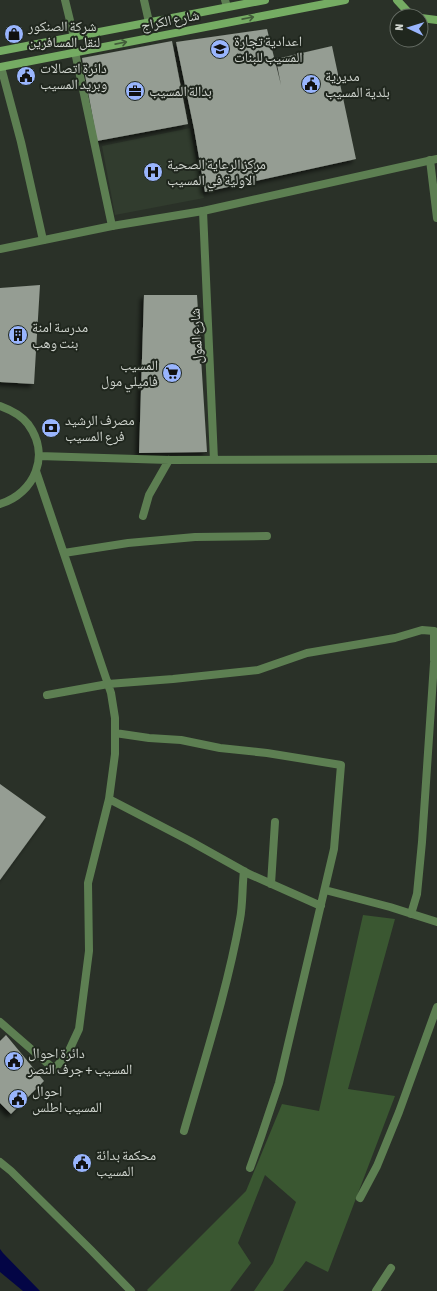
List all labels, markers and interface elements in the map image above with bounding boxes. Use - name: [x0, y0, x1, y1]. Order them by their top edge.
- street label: شارع الكراج: [139, 7, 201, 35]
- north arrow: [389, 8, 429, 48]
- one-way arrow: [241, 14, 254, 22]
- place label: شركة الصنكور لنقل المسافرين: [27, 18, 100, 51]
- shop icon: شركة الصنكور لنقل المسافرين: [3, 23, 25, 45]
- text: N: [393, 24, 405, 31]
- place label: اعدادية تجارة المسيب للبنات: [234, 33, 303, 65]
- school or university icon: اعدادية تجارة المسيب للبنات: [209, 38, 231, 60]
- one-way arrow: [114, 39, 127, 47]
- place label: دائرة اتصالات وبريد المسيب: [40, 60, 107, 93]
- public building icon: دائرة اتصالات وبريد المسيب: [15, 65, 37, 87]
- place label: مديرية بلدية المسيب: [325, 68, 390, 100]
- public building icon: مديرية بلدية المسيب: [300, 73, 322, 95]
- office icon: بدالة المسيب: [124, 80, 146, 102]
- place label: بدالة المسيب: [149, 83, 212, 99]
- place label: مركز الرعاية الصحية الاولية في المسيب: [167, 156, 266, 192]
- hospital icon: مركز الرعاية الصحية الاولية في المسيب: [142, 161, 164, 183]
- street label: شارع المول: [187, 308, 207, 364]
- place label: مدرسة امنة بنت وهب: [32, 319, 88, 352]
- building icon: مدرسة امنة بنت وهب: [7, 324, 29, 346]
- place label: المسيب فاميلي مول: [101, 357, 158, 393]
- supermarket icon: المسيب فاميلي مول: [161, 362, 183, 384]
- place label: مصرف الرشيد فرع المسيب: [65, 412, 135, 446]
- bank icon: مصرف الرشيد فرع المسيب: [40, 417, 62, 439]
- place label: دائرة احوال المسيب + جرف النصر: [27, 1045, 132, 1078]
- public building icon: دائرة احوال المسيب + جرف النصر: [3, 1050, 25, 1072]
- place label: احوال المسيب اطلس: [32, 1083, 102, 1116]
- public building icon: احوال المسيب اطلس: [7, 1088, 29, 1110]
- place label: محكمة بدائة المسيب: [96, 1147, 156, 1179]
- public building icon: محكمة بدائة المسيب: [71, 1152, 93, 1174]

